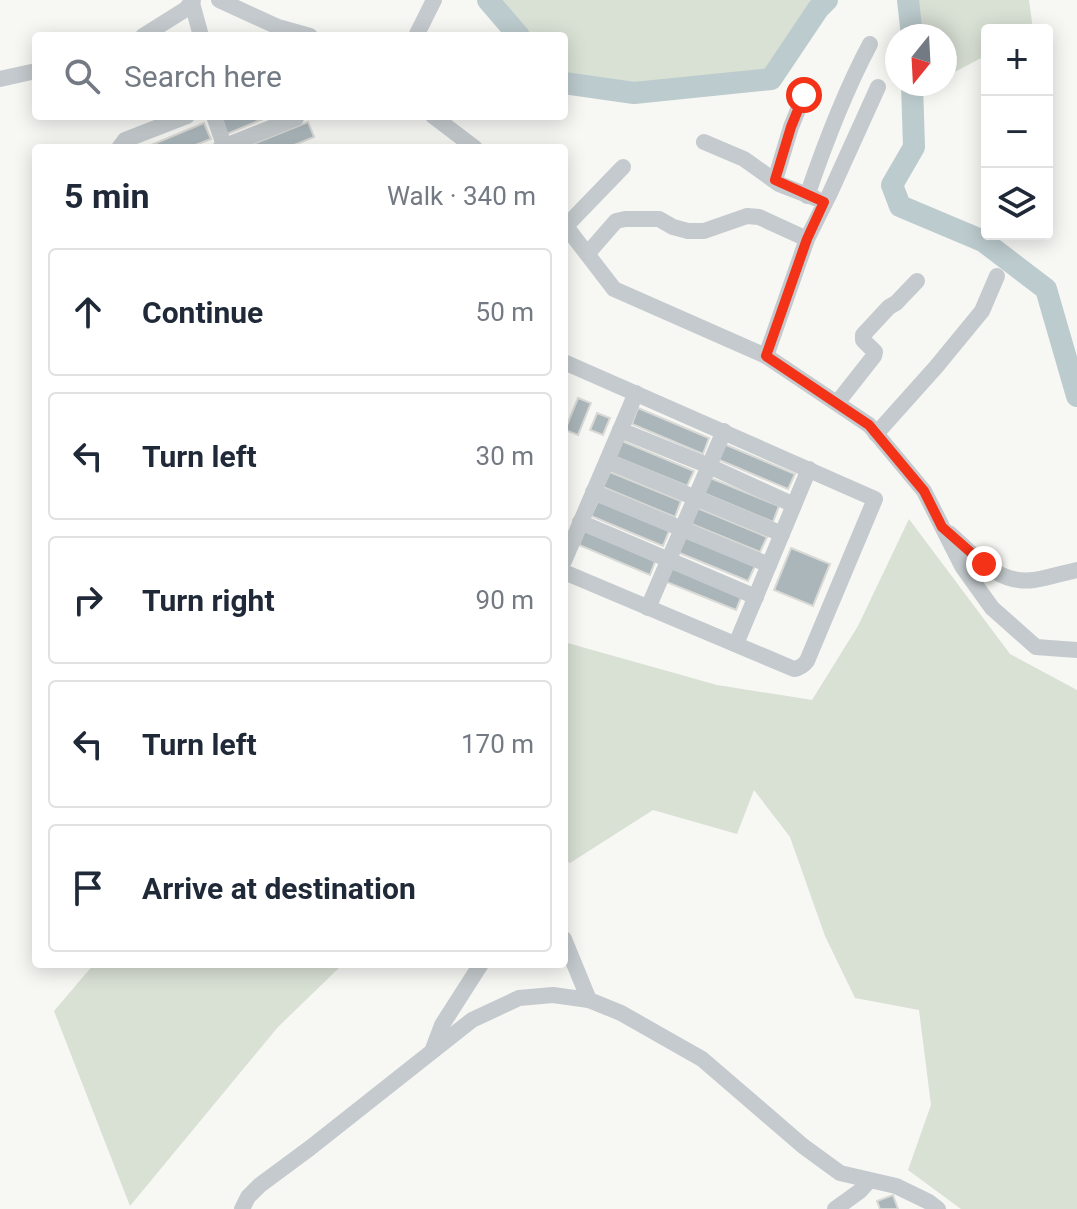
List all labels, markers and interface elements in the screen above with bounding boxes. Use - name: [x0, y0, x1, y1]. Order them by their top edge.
- north arrow: [885, 24, 957, 96]
- map controls: [981, 24, 1053, 240]
- button: +: [981, 24, 1053, 96]
- search box: [32, 32, 568, 120]
- icon: search: [60, 54, 104, 98]
- text: Search here: [124, 59, 282, 94]
- route start: [786, 77, 822, 113]
- button: −: [981, 96, 1053, 168]
- button: layers: [981, 168, 1053, 240]
- text: 5 min: [64, 176, 149, 216]
- text: Walk · 340 m: [387, 181, 536, 211]
- icon: ahead: [66, 290, 110, 334]
- text: Continue: [142, 295, 263, 330]
- text: 50 m: [476, 297, 534, 327]
- icon: left: [66, 434, 110, 478]
- text: Turn left: [142, 439, 257, 474]
- text: 30 m: [476, 441, 534, 471]
- route end: [966, 546, 1002, 582]
- icon: right: [66, 578, 110, 622]
- text: Turn right: [142, 583, 275, 618]
- text: 90 m: [476, 585, 534, 615]
- icon: left: [66, 722, 110, 766]
- text: Turn left: [142, 727, 257, 762]
- text: 170 m: [461, 729, 534, 759]
- icon: arrive: [66, 866, 110, 910]
- text: Arrive at destination: [142, 871, 416, 906]

